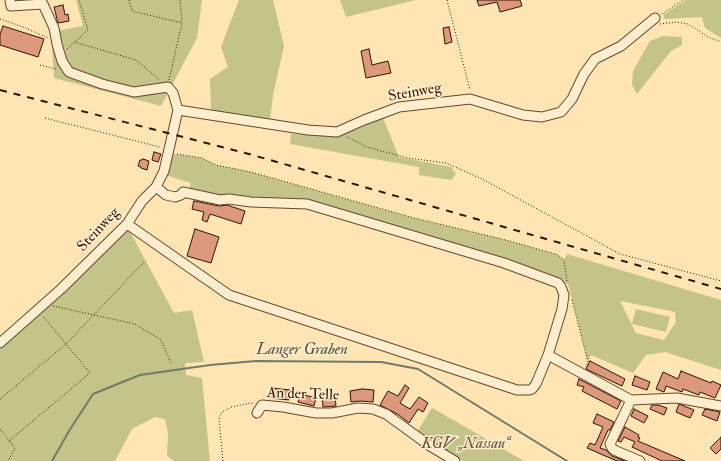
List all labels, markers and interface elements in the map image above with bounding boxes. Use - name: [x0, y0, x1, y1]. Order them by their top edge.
- street label: Steinweg: [387, 79, 443, 107]
- street label: Steinweg: [74, 204, 124, 256]
- water label: Langer Graben: [256, 341, 348, 361]
- street label: An der Telle: [267, 385, 339, 405]
- park label: KGV „Nassau“: [422, 436, 510, 454]

